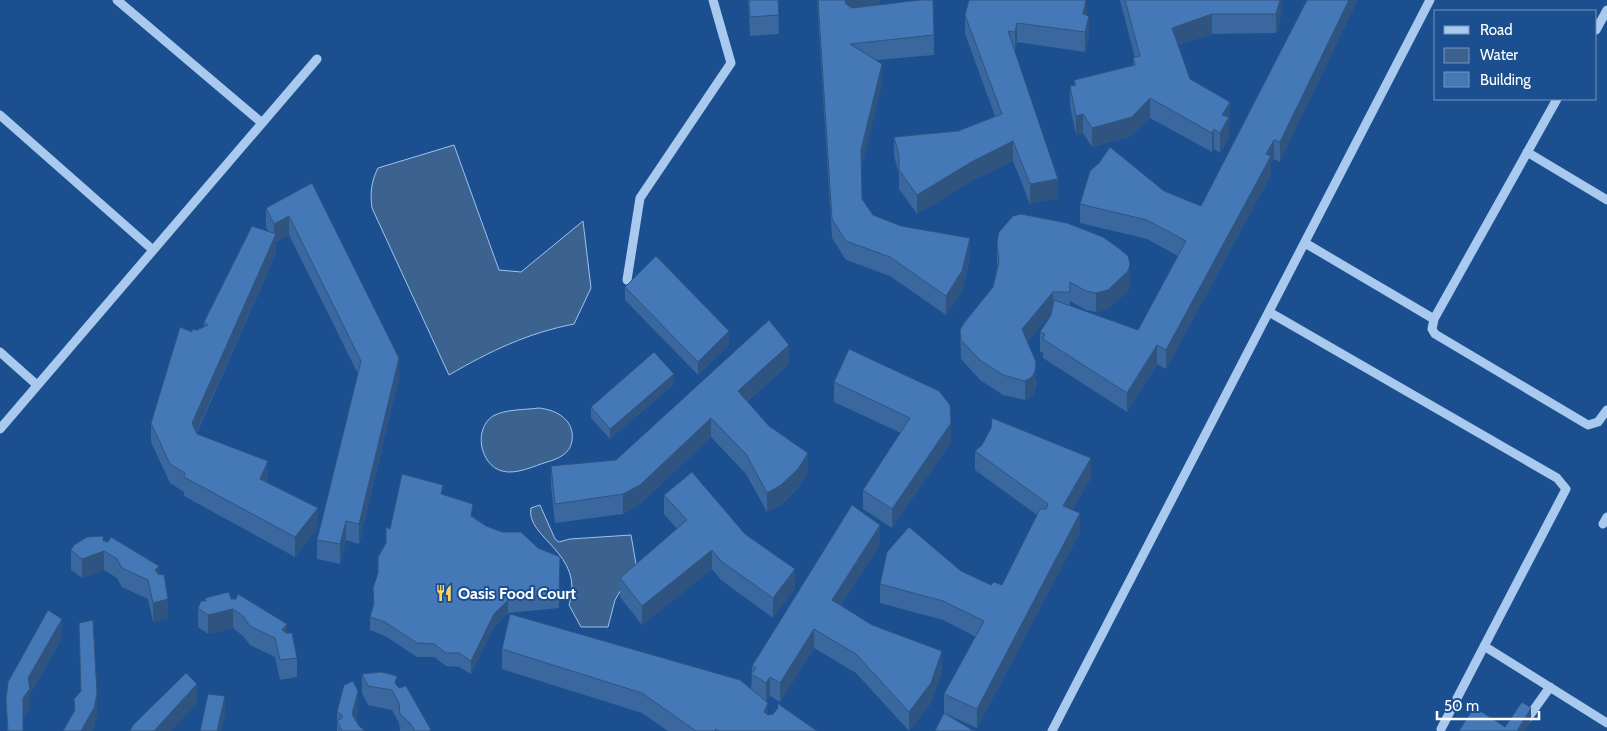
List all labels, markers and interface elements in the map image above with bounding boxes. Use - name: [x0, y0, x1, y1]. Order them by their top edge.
- legend: [1434, 10, 1597, 100]
- text: Road: [1480, 21, 1513, 39]
- text: Water: [1480, 46, 1518, 64]
- text: Building: [1480, 71, 1531, 89]
- restaurant icon: Oasis Food Court: [434, 583, 454, 603]
- place label: Oasis Food Court: [458, 584, 577, 603]
- scale bar: [1437, 688, 1540, 720]
- text: 50 m: [1444, 697, 1479, 715]

